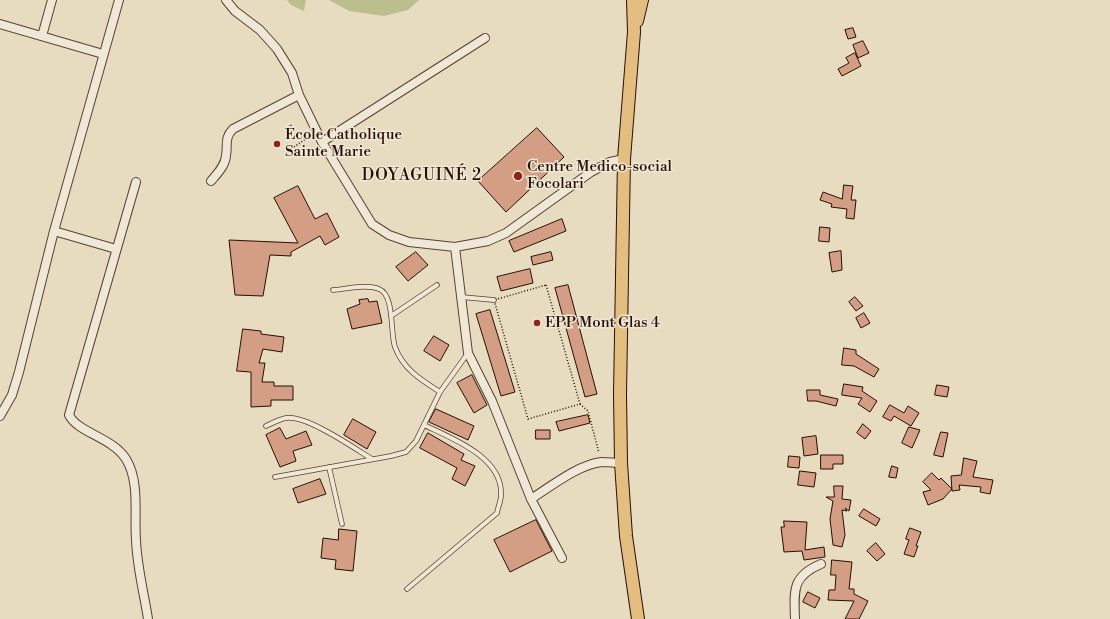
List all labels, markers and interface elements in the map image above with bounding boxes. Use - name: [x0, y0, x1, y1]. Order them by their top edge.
- place label: École Catholique Sainte Marie: [285, 126, 402, 161]
- marker: École Catholique Sainte Marie: [272, 139, 282, 149]
- place label: Centre Medico-social Focolari: [527, 158, 672, 193]
- district label: DOYAGUINÉ 2: [362, 166, 482, 186]
- marker: Centre Medico-social Focolari: [512, 170, 524, 182]
- place label: EPP Mont Glas 4: [545, 314, 660, 332]
- marker: EPP Mont Glas 4: [532, 318, 542, 328]

